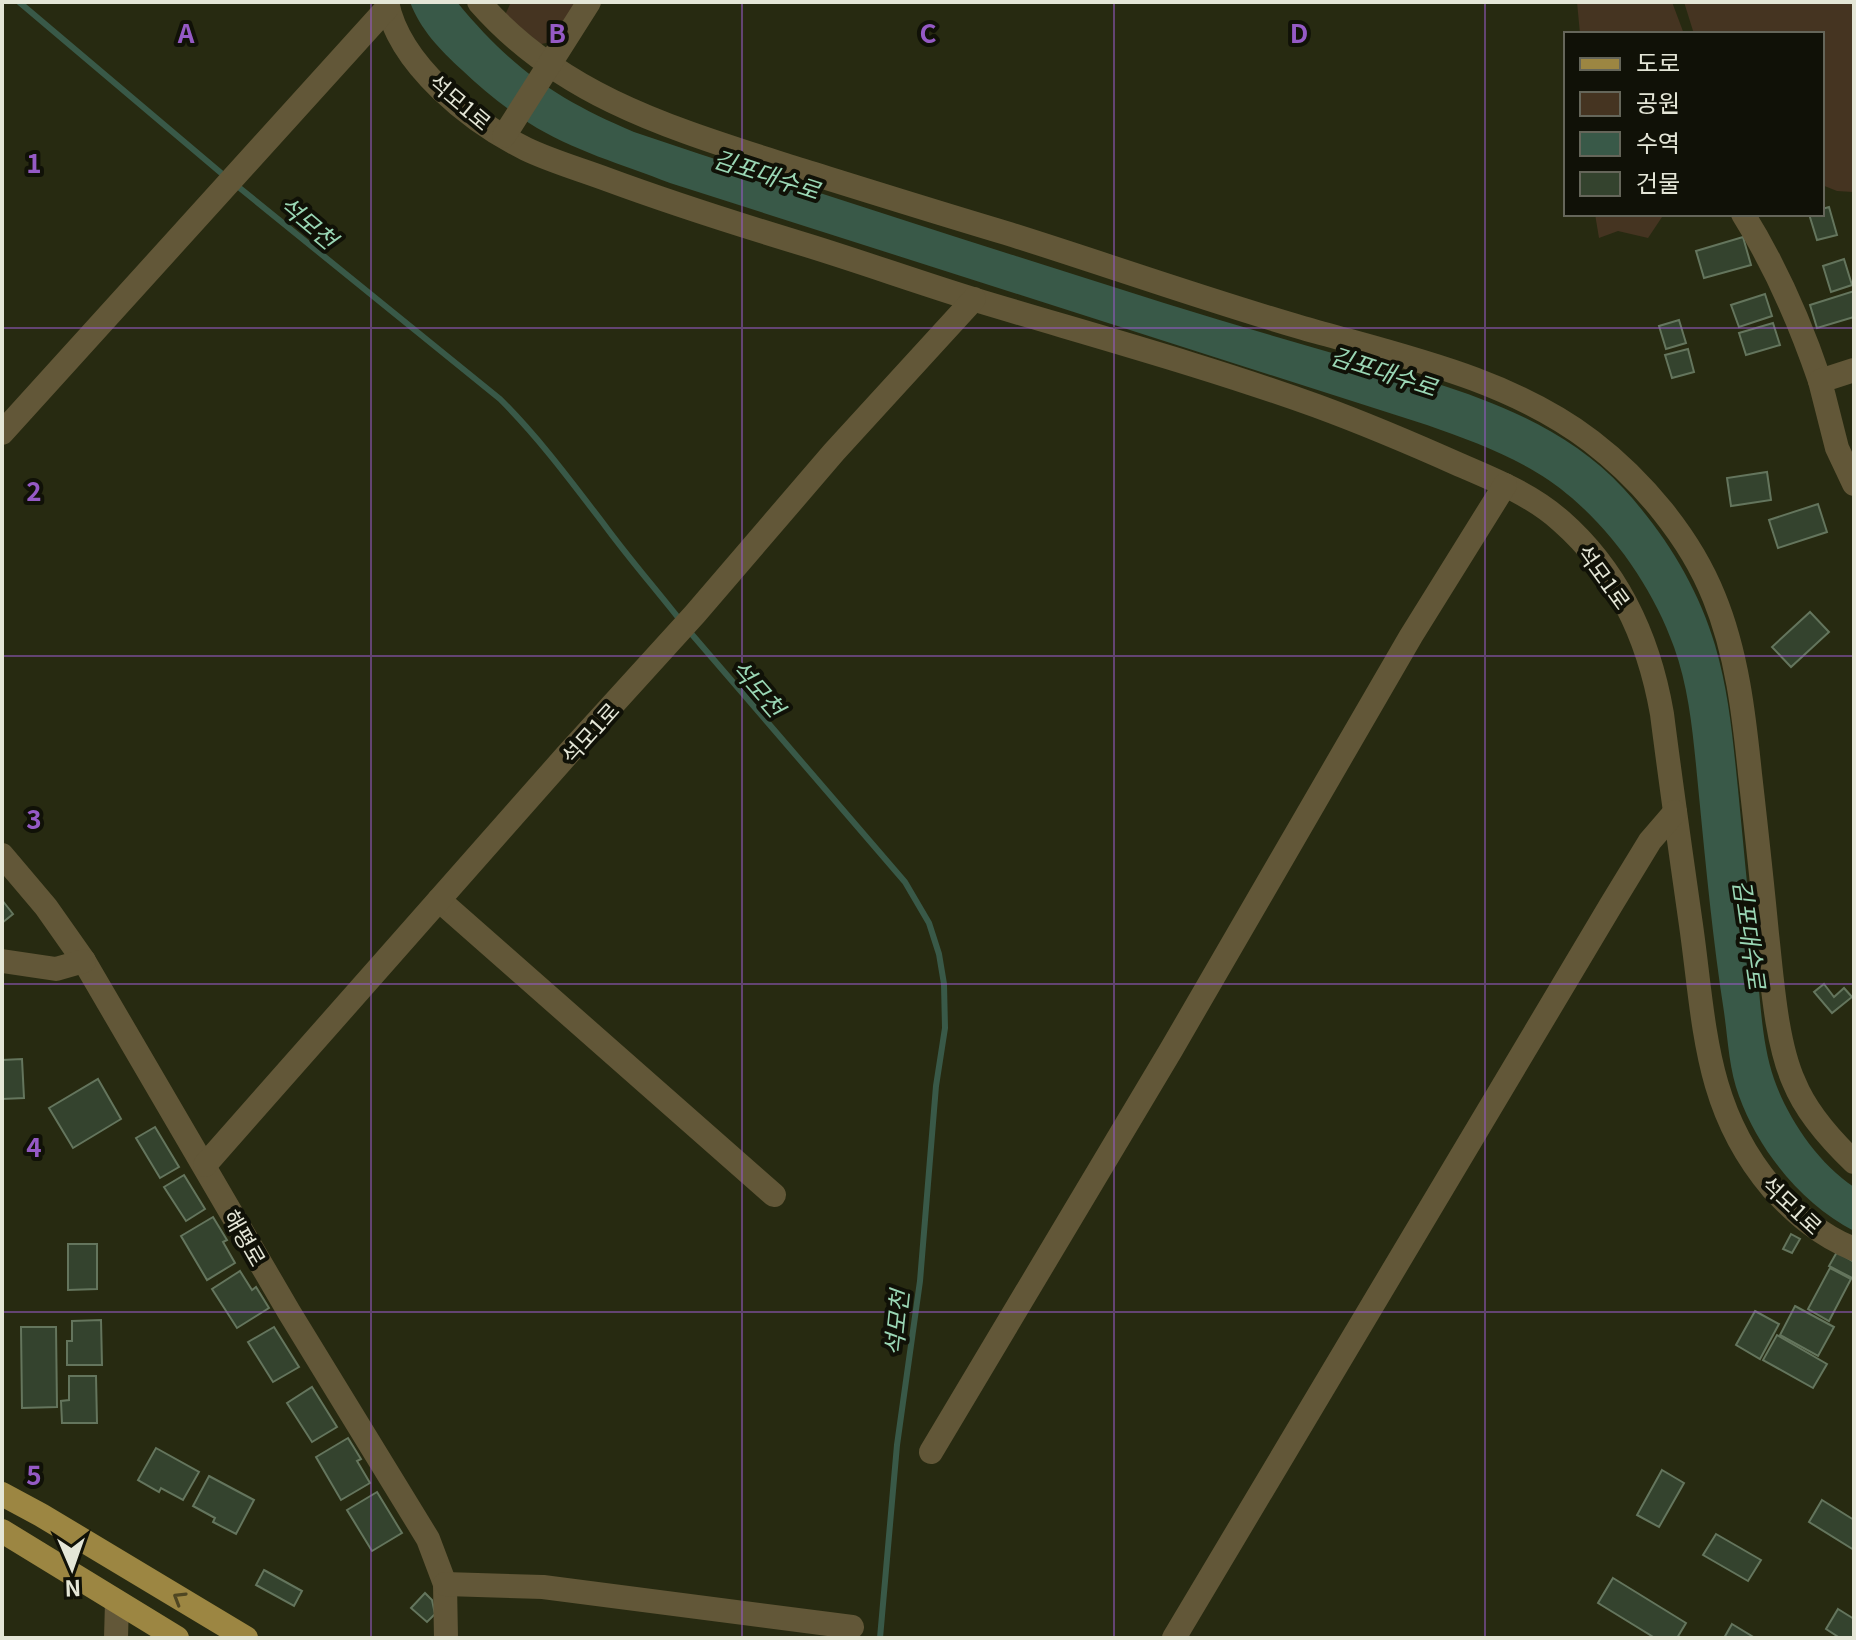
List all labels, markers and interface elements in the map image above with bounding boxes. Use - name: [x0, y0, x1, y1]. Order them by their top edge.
- text: A: [177, 13, 195, 50]
- text: B: [548, 13, 566, 50]
- text: C: [919, 13, 937, 50]
- text: D: [1290, 13, 1308, 50]
- legend: [1564, 32, 1824, 216]
- text: 도로: [1636, 44, 1680, 79]
- street label: 석모1로: [423, 65, 499, 137]
- text: 공원: [1636, 84, 1680, 119]
- text: 수역: [1636, 124, 1680, 159]
- water label: 김포대수로: [709, 139, 826, 207]
- text: 1: [26, 143, 42, 180]
- text: 건물: [1636, 164, 1680, 199]
- water label: 석모천: [272, 186, 348, 258]
- water label: 김포대수로: [1326, 336, 1443, 404]
- text: 2: [26, 471, 42, 508]
- street label: 석모1로: [1571, 537, 1639, 615]
- water label: 석모천: [724, 651, 796, 726]
- street label: 석모1로: [553, 694, 625, 770]
- text: 3: [26, 799, 42, 836]
- water label: 김포대수로: [1726, 877, 1776, 992]
- text: 4: [26, 1127, 42, 1164]
- street label: 석모1로: [1755, 1167, 1831, 1241]
- street label: 해평로: [217, 1203, 275, 1271]
- water label: 석모천: [874, 1285, 916, 1358]
- text: 5: [26, 1455, 42, 1492]
- north arrow: [32, 1528, 112, 1608]
- text: N: [64, 1574, 82, 1606]
- one-way arrow: [173, 1592, 188, 1608]

